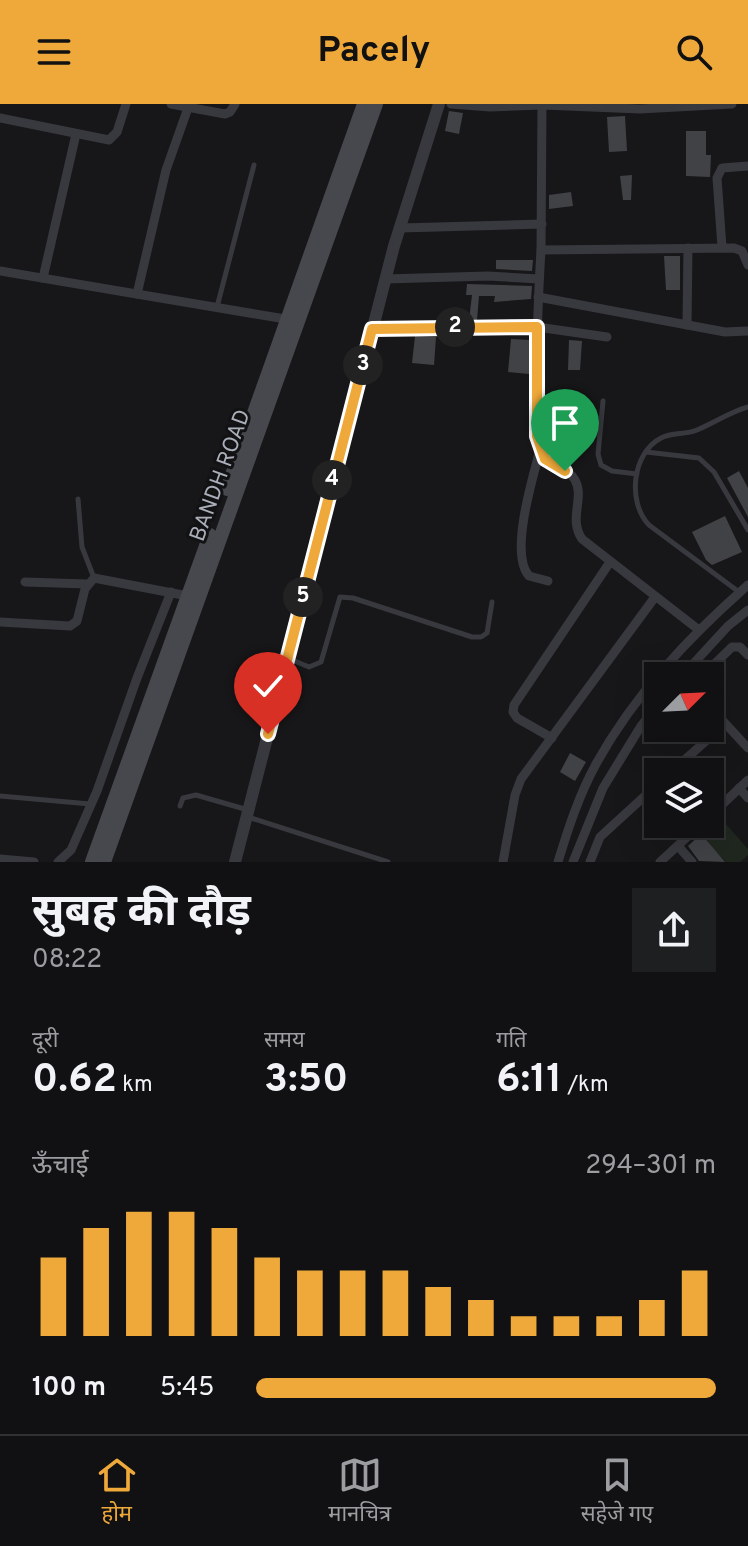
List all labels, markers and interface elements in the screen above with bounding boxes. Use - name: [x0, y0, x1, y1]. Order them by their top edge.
- text: Pacely: [318, 29, 430, 75]
- icon: menu: [32, 30, 76, 74]
- icon: search: [672, 30, 716, 74]
- pin: 2: [435, 307, 475, 347]
- text: 2: [448, 313, 462, 340]
- pin: 3: [343, 345, 383, 385]
- text: 3: [356, 351, 370, 378]
- pin: [531, 389, 599, 471]
- icon: arrive: [543, 401, 587, 445]
- street label: BANDH ROAD: [185, 406, 258, 546]
- pin: 4: [312, 460, 352, 500]
- text: 4: [325, 466, 339, 493]
- pin: 5: [283, 577, 323, 617]
- text: 5: [296, 583, 310, 610]
- pin: [234, 652, 302, 734]
- north arrow: [644, 662, 724, 742]
- map controls: [644, 662, 724, 838]
- icon: check: [246, 664, 290, 708]
- button: layers: [644, 758, 724, 838]
- text: सुबह की दौड़: [32, 886, 251, 942]
- button: share: [632, 888, 716, 972]
- text: 08:22: [32, 944, 102, 977]
- text: दूरी: [32, 1028, 58, 1055]
- text: समय: [264, 1028, 305, 1055]
- text: गति: [496, 1028, 527, 1055]
- text: 0.62: [32, 1056, 117, 1106]
- text: 3:50: [264, 1056, 348, 1106]
- text: 6:11: [496, 1056, 562, 1106]
- text: km: [117, 1072, 153, 1099]
- text: /km: [562, 1072, 609, 1099]
- text: ऊँचाई: [32, 1150, 88, 1183]
- text: 294–301 m: [585, 1150, 716, 1183]
- text: 100 m: [32, 1372, 106, 1405]
- text: 5:45: [160, 1372, 214, 1405]
- tab: होम: [95, 1453, 139, 1530]
- tab: मानचित्र: [328, 1453, 391, 1530]
- tab: सहेजे गए: [581, 1453, 653, 1530]

